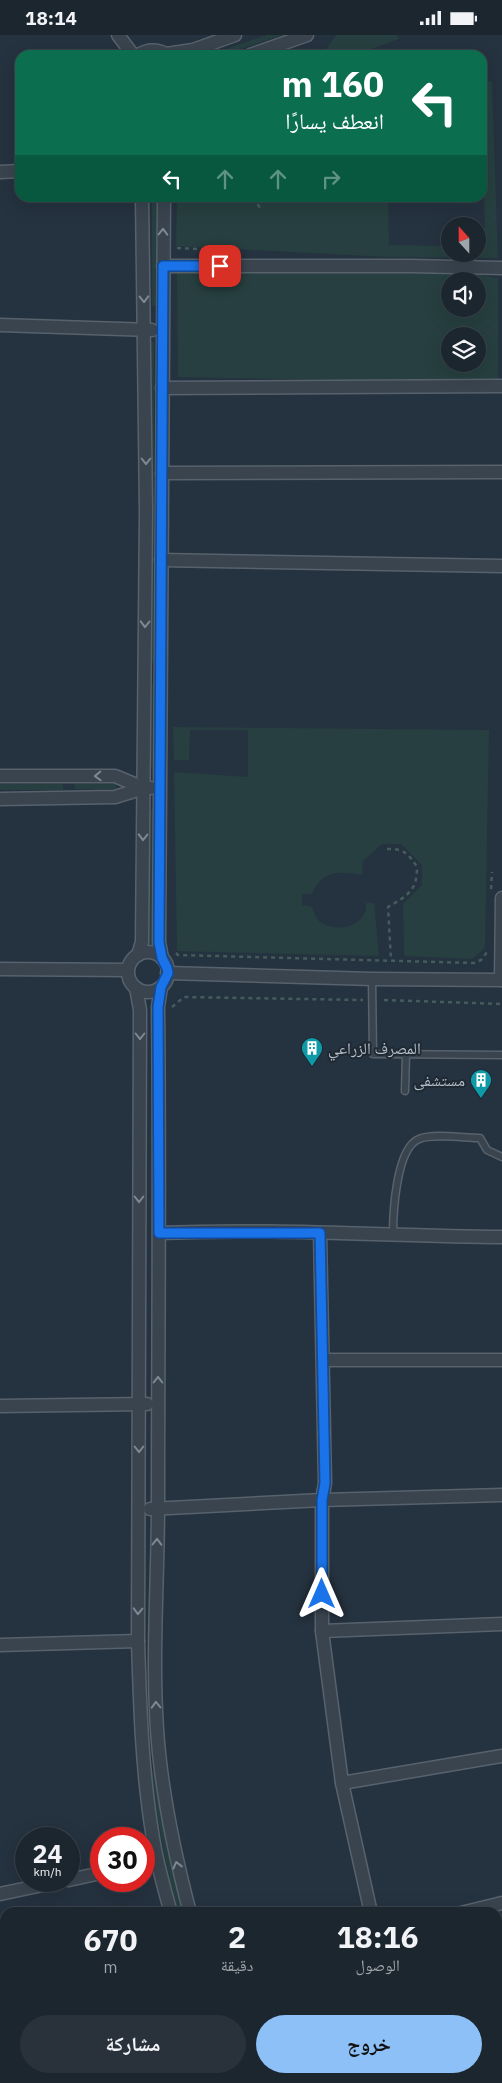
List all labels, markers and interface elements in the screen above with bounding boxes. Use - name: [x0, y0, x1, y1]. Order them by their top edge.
- text: 18:14: [25, 6, 77, 30]
- text: 160 m: [281, 61, 384, 107]
- icon: left: [402, 70, 467, 135]
- text: انعطف يسارًا: [285, 106, 384, 135]
- icon: left: [158, 165, 186, 193]
- icon: ahead: [211, 165, 239, 193]
- icon: ahead: [264, 165, 292, 193]
- icon: right: [317, 165, 345, 193]
- north arrow: [441, 217, 486, 263]
- map controls: [441, 217, 486, 372]
- one-way arrow: [158, 228, 168, 236]
- pin: [199, 245, 241, 287]
- icon: arrive: [206, 252, 234, 280]
- button: sound: [441, 272, 486, 317]
- one-way arrow: [139, 295, 150, 303]
- button: layers: [441, 327, 486, 372]
- one-way arrow: [141, 458, 151, 465]
- one-way arrow: [140, 620, 150, 628]
- one-way arrow: [94, 771, 102, 781]
- one-way arrow: [138, 833, 149, 841]
- one-way arrow: [135, 1032, 145, 1040]
- building icon: المصرف الزراعي: [300, 1036, 324, 1067]
- place label: المصرف الزراعي: [328, 1038, 421, 1061]
- building icon: مستشفى: [469, 1068, 493, 1099]
- place label: مستشفى: [414, 1070, 465, 1091]
- one-way arrow: [134, 1195, 144, 1203]
- one-way arrow: [153, 1375, 163, 1383]
- one-way arrow: [134, 1445, 144, 1453]
- one-way arrow: [152, 1538, 162, 1546]
- position arrow: [295, 1567, 347, 1619]
- one-way arrow: [133, 1607, 144, 1615]
- one-way arrow: [151, 1700, 161, 1708]
- speed limit sign: 30: [90, 1827, 155, 1892]
- text: 24: [32, 1837, 63, 1870]
- one-way arrow: [173, 1862, 183, 1870]
- text: km/h: [33, 1864, 62, 1879]
- text: 2: [228, 1917, 246, 1956]
- text: 18:16: [337, 1917, 419, 1956]
- text: 670: [83, 1920, 137, 1959]
- text: دقيقة: [221, 1955, 253, 1975]
- text: الوصول: [356, 1955, 400, 1975]
- text: m: [103, 1957, 117, 1977]
- button: مشاركة: [20, 2015, 246, 2073]
- button: خروج: [256, 2015, 482, 2073]

